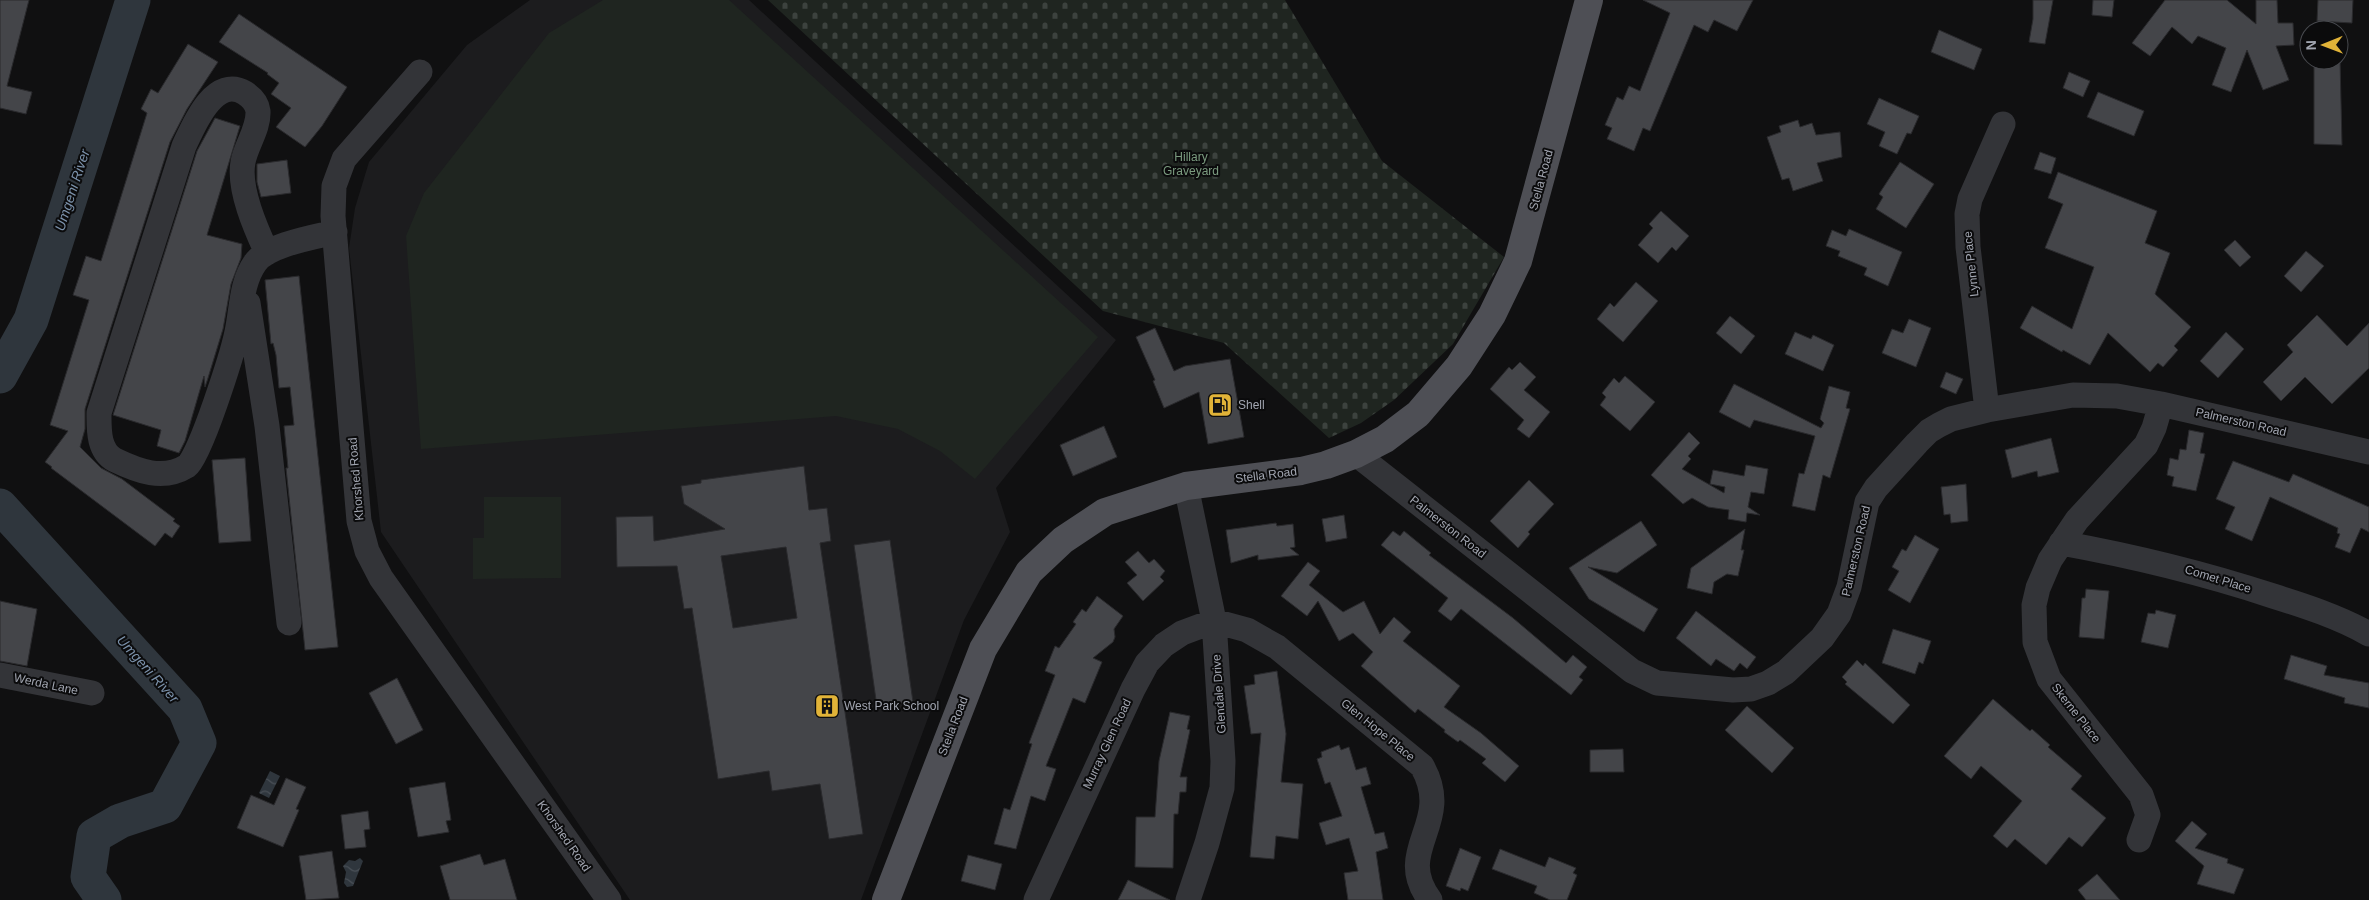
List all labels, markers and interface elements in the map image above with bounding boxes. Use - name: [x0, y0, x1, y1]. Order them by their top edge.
- north arrow: [2299, 20, 2349, 70]
- text: N: [2303, 40, 2319, 50]
- water label: Umgeni River: [51, 146, 93, 233]
- street label: Stella Road: [1526, 148, 1556, 212]
- park label: Hillary Graveyard: [1163, 150, 1219, 178]
- street label: Lynne Place: [1961, 230, 1981, 297]
- fuel station icon: Shell: [1207, 392, 1233, 418]
- place label: Shell: [1238, 398, 1265, 412]
- street label: Palmerston Road: [2194, 405, 2288, 439]
- street label: Khorshed Road: [345, 437, 367, 521]
- street label: Stella Road: [1234, 464, 1298, 486]
- street label: Palmerston Road: [1407, 493, 1489, 561]
- street label: Palmerston Road: [1839, 504, 1873, 598]
- street label: Comet Place: [2183, 562, 2253, 596]
- water label: Umgeni River: [114, 632, 183, 707]
- street label: Glendale Drive: [1209, 654, 1229, 734]
- street label: Werda Lane: [13, 670, 80, 698]
- street label: Skerne Place: [2049, 681, 2104, 746]
- building icon: West Park School: [814, 693, 840, 719]
- street label: Stella Road: [935, 695, 971, 757]
- street label: Glen Hope Place: [1338, 696, 1418, 764]
- street label: Murray Glen Road: [1080, 697, 1134, 791]
- place label: West Park School: [844, 699, 939, 713]
- street label: Khorshed Road: [534, 798, 594, 874]

